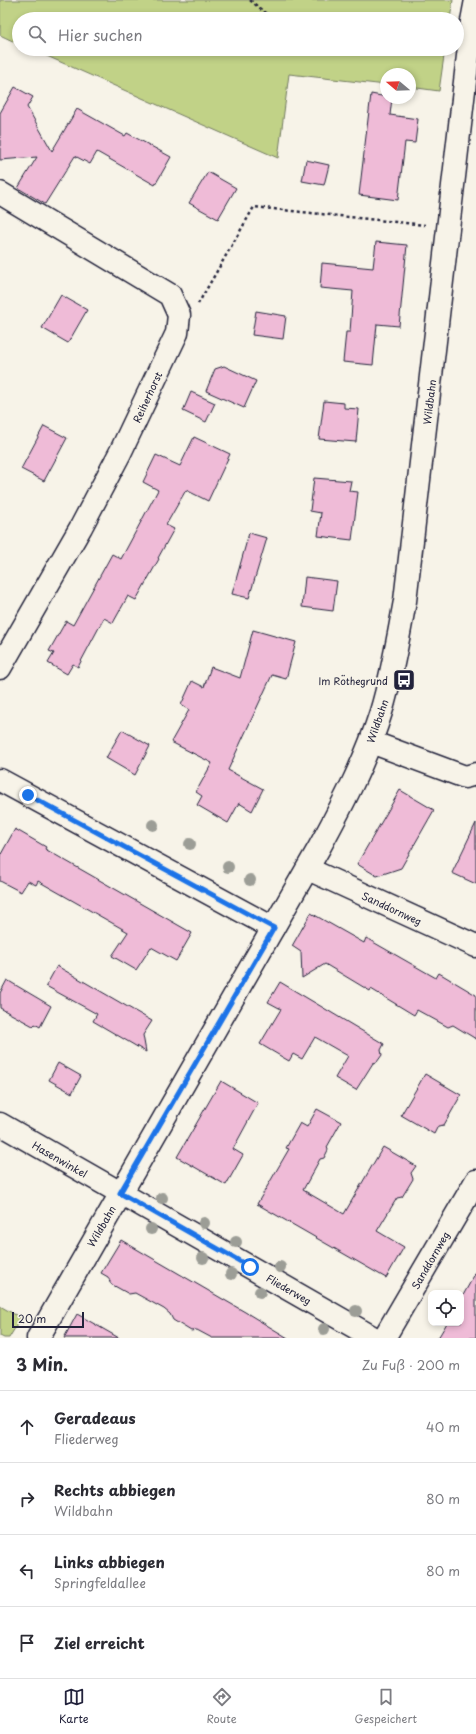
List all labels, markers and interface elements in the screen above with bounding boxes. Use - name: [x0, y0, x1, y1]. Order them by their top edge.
- search box: [12, 12, 464, 56]
- icon: search: [26, 23, 48, 45]
- text: Hier suchen: [58, 23, 143, 46]
- north arrow: [380, 68, 416, 104]
- street label: Reiherhorst: [129, 369, 165, 425]
- street label: Wildbahn: [419, 379, 439, 425]
- bus stop icon: Im Röthegrund: [391, 667, 417, 693]
- place label: Im Röthegrund: [319, 673, 388, 688]
- street label: Wildbahn: [363, 697, 391, 745]
- route end: [19, 786, 37, 804]
- street label: Sanddornweg: [360, 888, 424, 928]
- street label: Hasenwinkel: [30, 1137, 91, 1181]
- street label: Wildbahn: [83, 1203, 119, 1249]
- street label: Sanddornweg: [407, 1228, 453, 1292]
- route start: [241, 1258, 259, 1276]
- street label: Fliederweg: [264, 1270, 314, 1308]
- map controls: [428, 1290, 464, 1326]
- button: locate: [428, 1290, 464, 1326]
- scale bar: [12, 1310, 84, 1329]
- text: 20 m: [18, 1310, 46, 1327]
- text: 3 Min.: [16, 1351, 68, 1377]
- text: Zu Fuß · 200 m: [362, 1355, 460, 1374]
- text: Geradeaus: [54, 1406, 136, 1429]
- icon: ahead: [16, 1416, 38, 1438]
- text: 40 m: [426, 1417, 460, 1436]
- text: Fliederweg: [54, 1429, 119, 1448]
- text: Rechts abbiegen: [54, 1478, 175, 1501]
- icon: right: [16, 1488, 38, 1510]
- text: 80 m: [426, 1489, 460, 1508]
- text: Wildbahn: [54, 1501, 113, 1520]
- text: Links abbiegen: [54, 1550, 165, 1573]
- icon: left: [16, 1560, 38, 1582]
- text: 80 m: [426, 1561, 460, 1580]
- text: Springfeldallee: [54, 1573, 146, 1592]
- text: Ziel erreicht: [54, 1631, 145, 1654]
- icon: arrive: [16, 1632, 38, 1654]
- tab: Karte: [59, 1686, 89, 1727]
- tab: Route: [206, 1686, 237, 1727]
- tab: Gespeichert: [355, 1686, 417, 1727]

